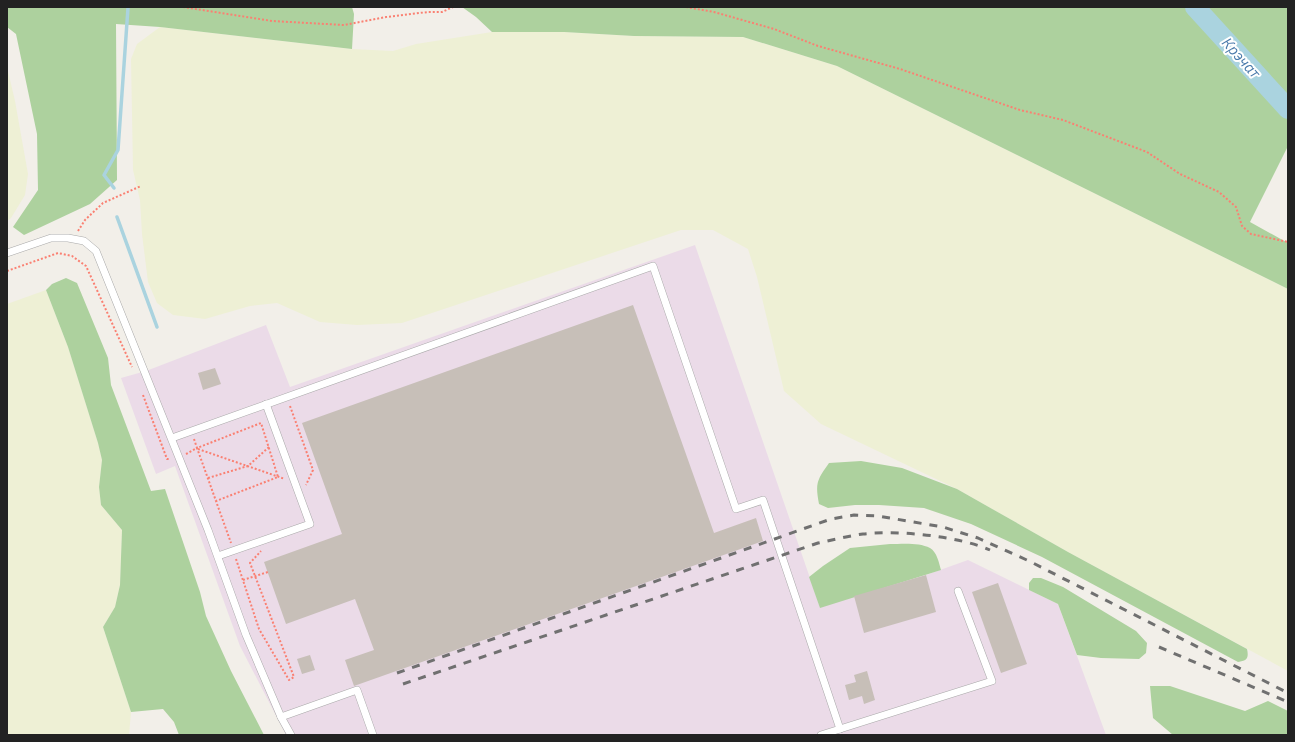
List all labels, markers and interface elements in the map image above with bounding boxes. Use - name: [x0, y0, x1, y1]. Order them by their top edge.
- water label: Крэчат: [1218, 33, 1265, 83]

